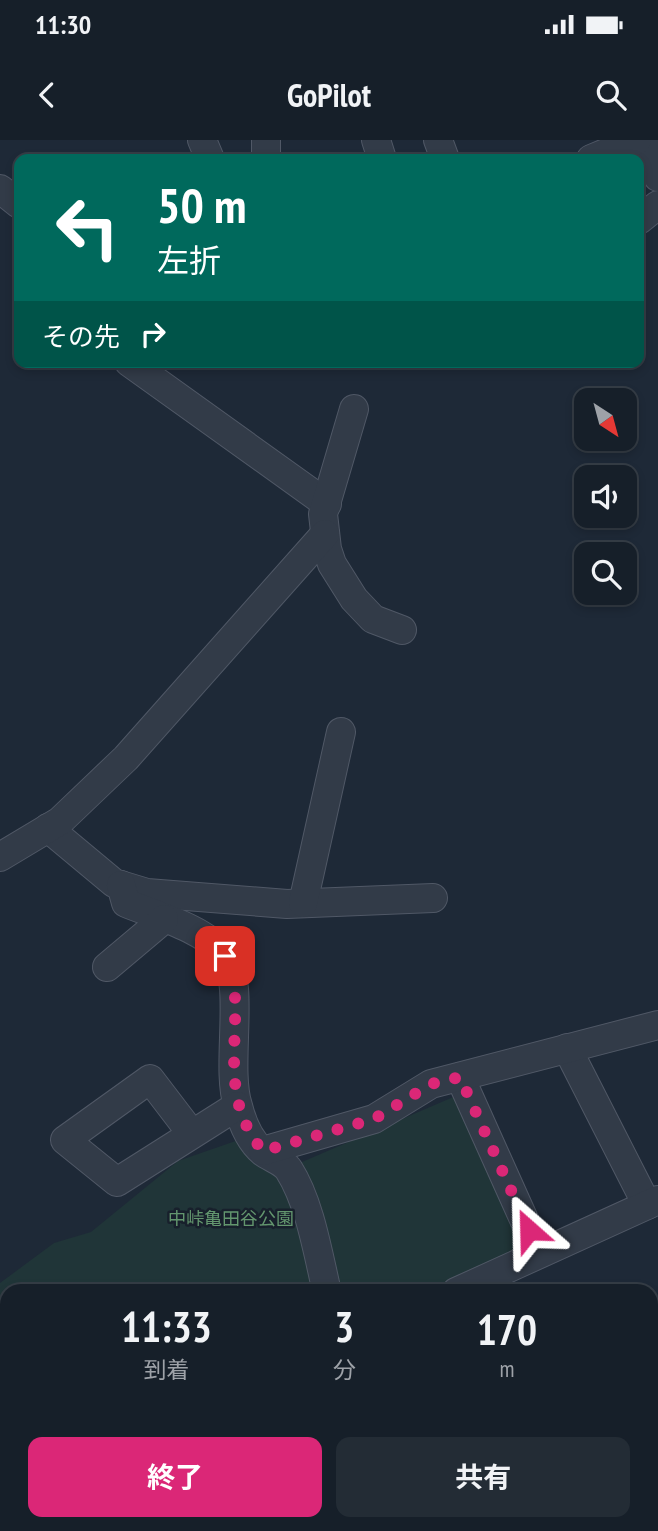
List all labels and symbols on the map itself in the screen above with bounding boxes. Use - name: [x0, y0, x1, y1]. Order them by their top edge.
- north arrow: [574, 388, 637, 452]
- pin: [195, 926, 255, 986]
- position arrow: [492, 1193, 566, 1267]
- park label: 中峠亀田谷公園: [168, 1207, 294, 1230]

